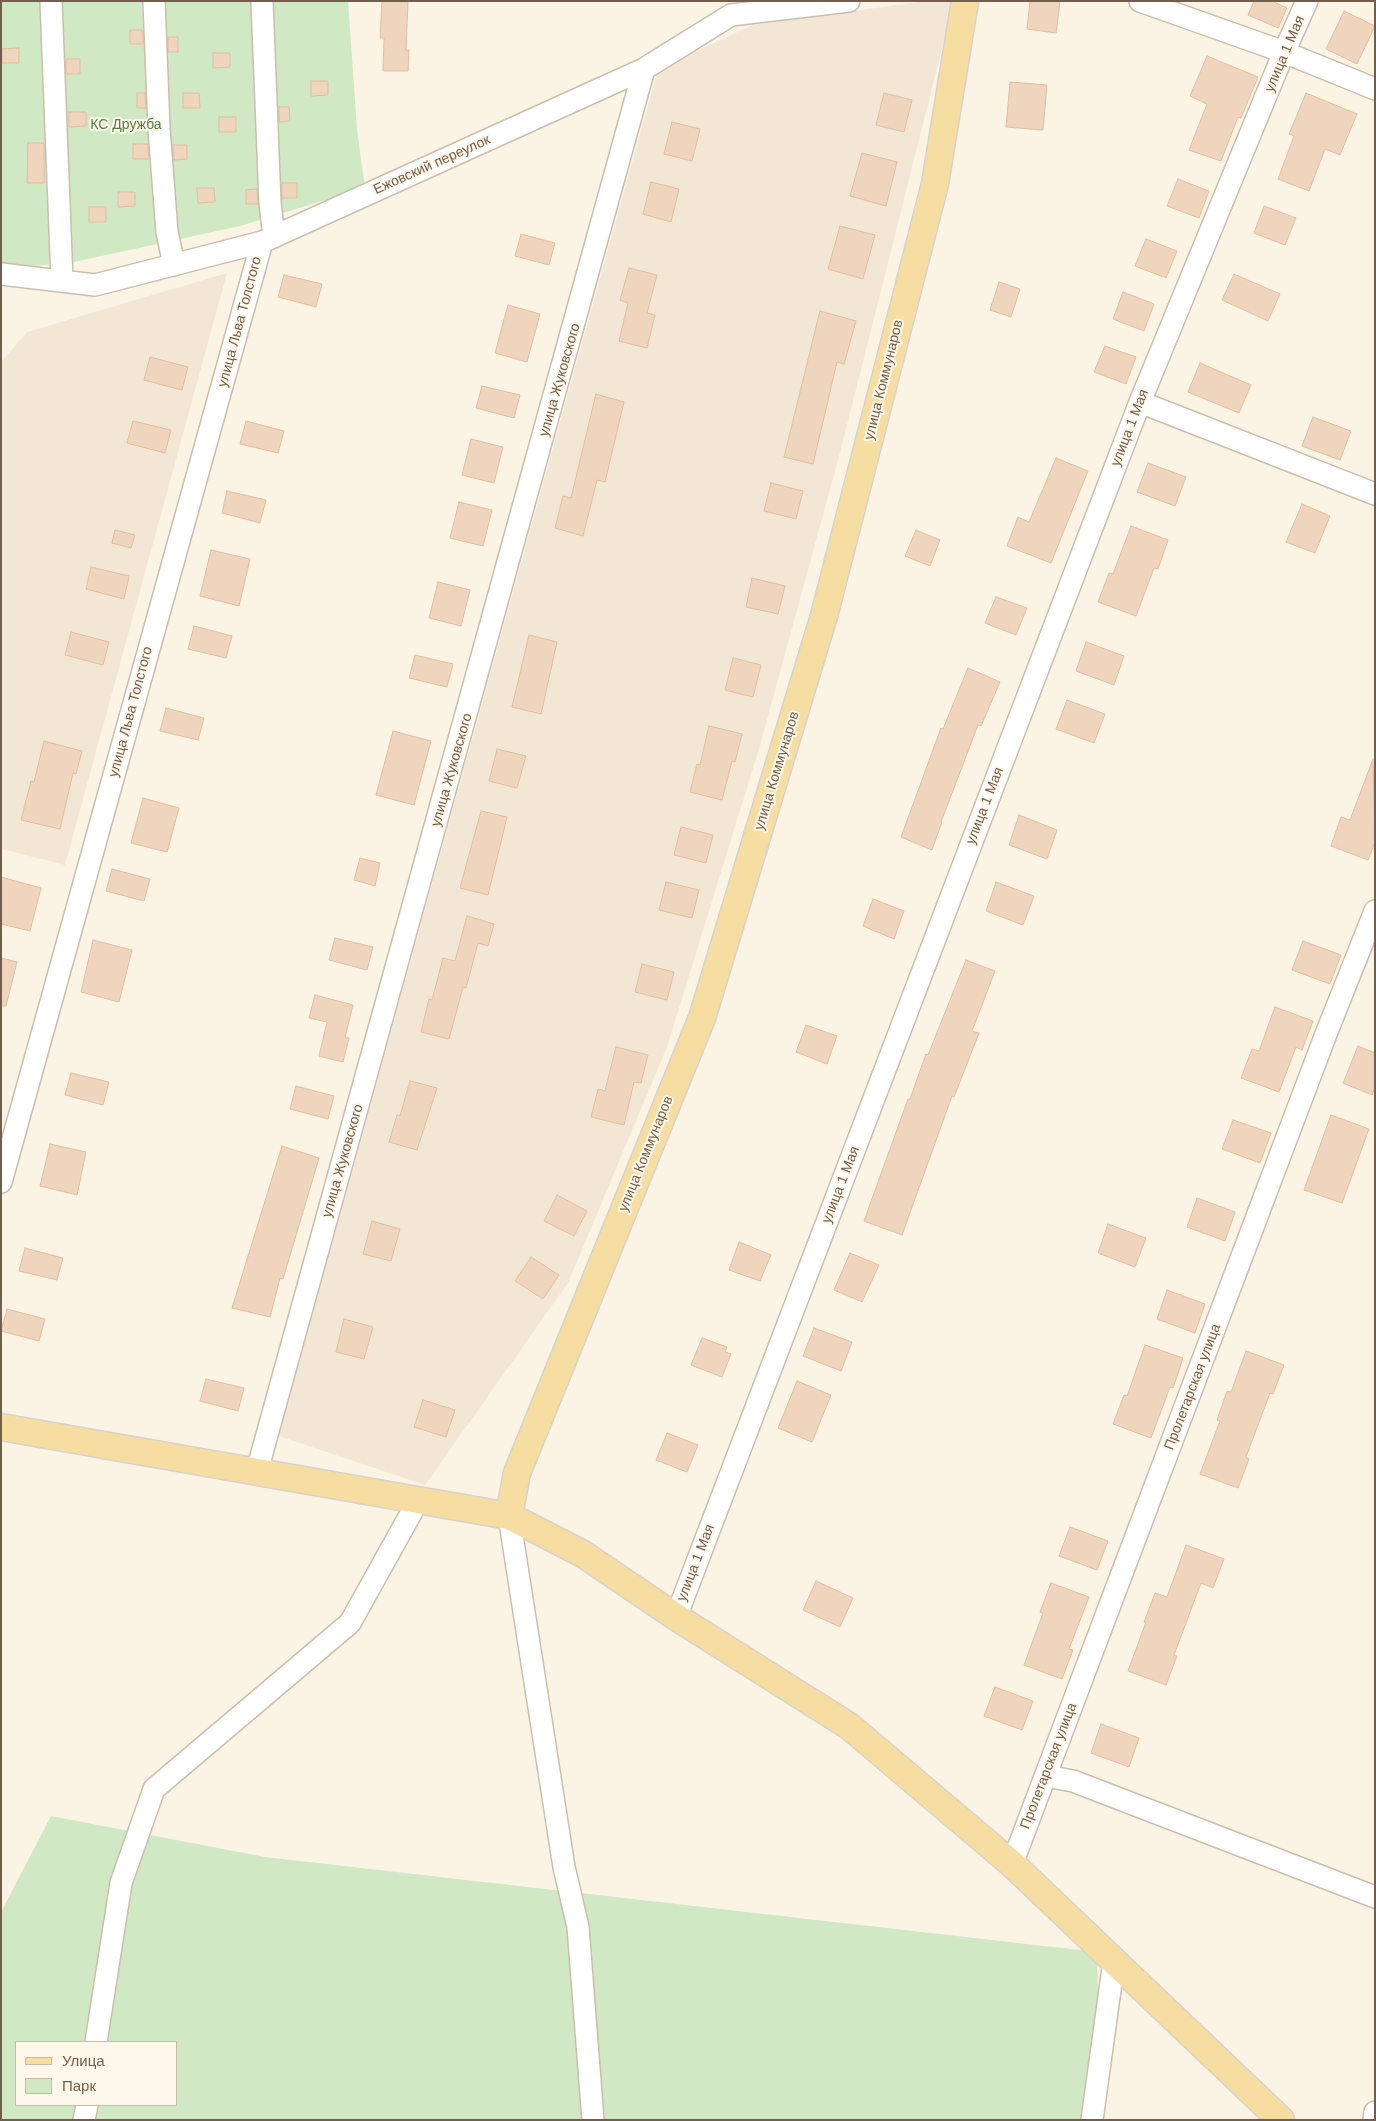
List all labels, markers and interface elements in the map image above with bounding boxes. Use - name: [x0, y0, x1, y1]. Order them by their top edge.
- street label: улица 1 Мая: [1261, 13, 1309, 95]
- park label: КС Дружба: [90, 117, 162, 133]
- street label: Ежовский переулок: [371, 132, 493, 198]
- street label: улица Льва Толстого: [214, 255, 266, 389]
- street label: улица Коммунаров: [861, 318, 907, 442]
- street label: улица Жуковского: [536, 321, 584, 439]
- street label: улица 1 Мая: [1108, 387, 1152, 469]
- street label: улица Льва Толстого: [105, 645, 157, 779]
- street label: улица Коммунаров: [751, 710, 803, 832]
- street label: улица Жуковского: [428, 711, 476, 829]
- street label: улица 1 Мая: [963, 765, 1007, 847]
- street label: улица Коммунаров: [615, 1094, 677, 1214]
- street label: улица Жуковского: [319, 1102, 367, 1220]
- street label: улица 1 Мая: [819, 1144, 863, 1226]
- street label: Пролетарская улица: [1161, 1322, 1225, 1452]
- street label: улица 1 Мая: [674, 1522, 718, 1604]
- street label: Пролетарская улица: [1017, 1701, 1081, 1831]
- legend: [15, 2041, 178, 2106]
- text: Улица: [62, 2052, 105, 2069]
- text: Парк: [62, 2077, 96, 2094]

